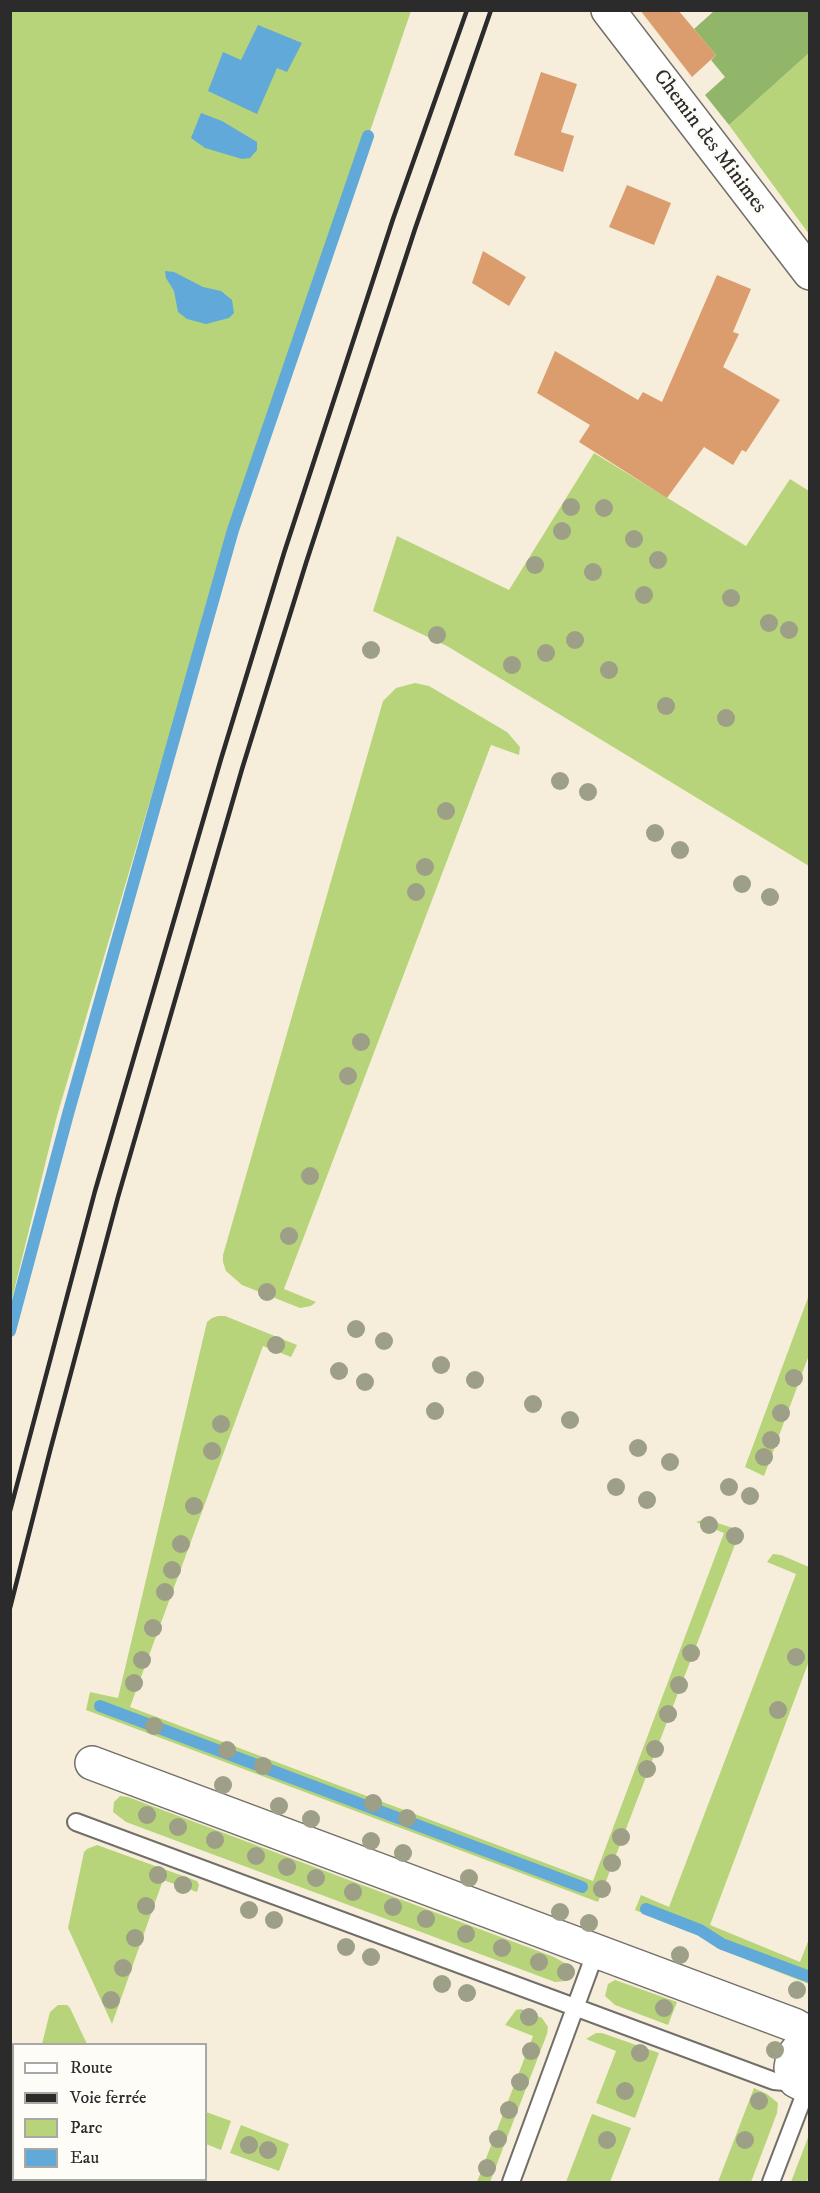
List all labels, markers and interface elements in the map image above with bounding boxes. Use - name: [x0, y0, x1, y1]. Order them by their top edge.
- street label: Chemin des Minimes: [647, 65, 771, 219]
- legend: [12, 2043, 207, 2181]
- text: Route: [70, 2057, 113, 2079]
- text: Voie ferrée: [70, 2087, 147, 2109]
- text: Parc: [70, 2117, 102, 2139]
- text: Eau: [70, 2147, 99, 2169]

